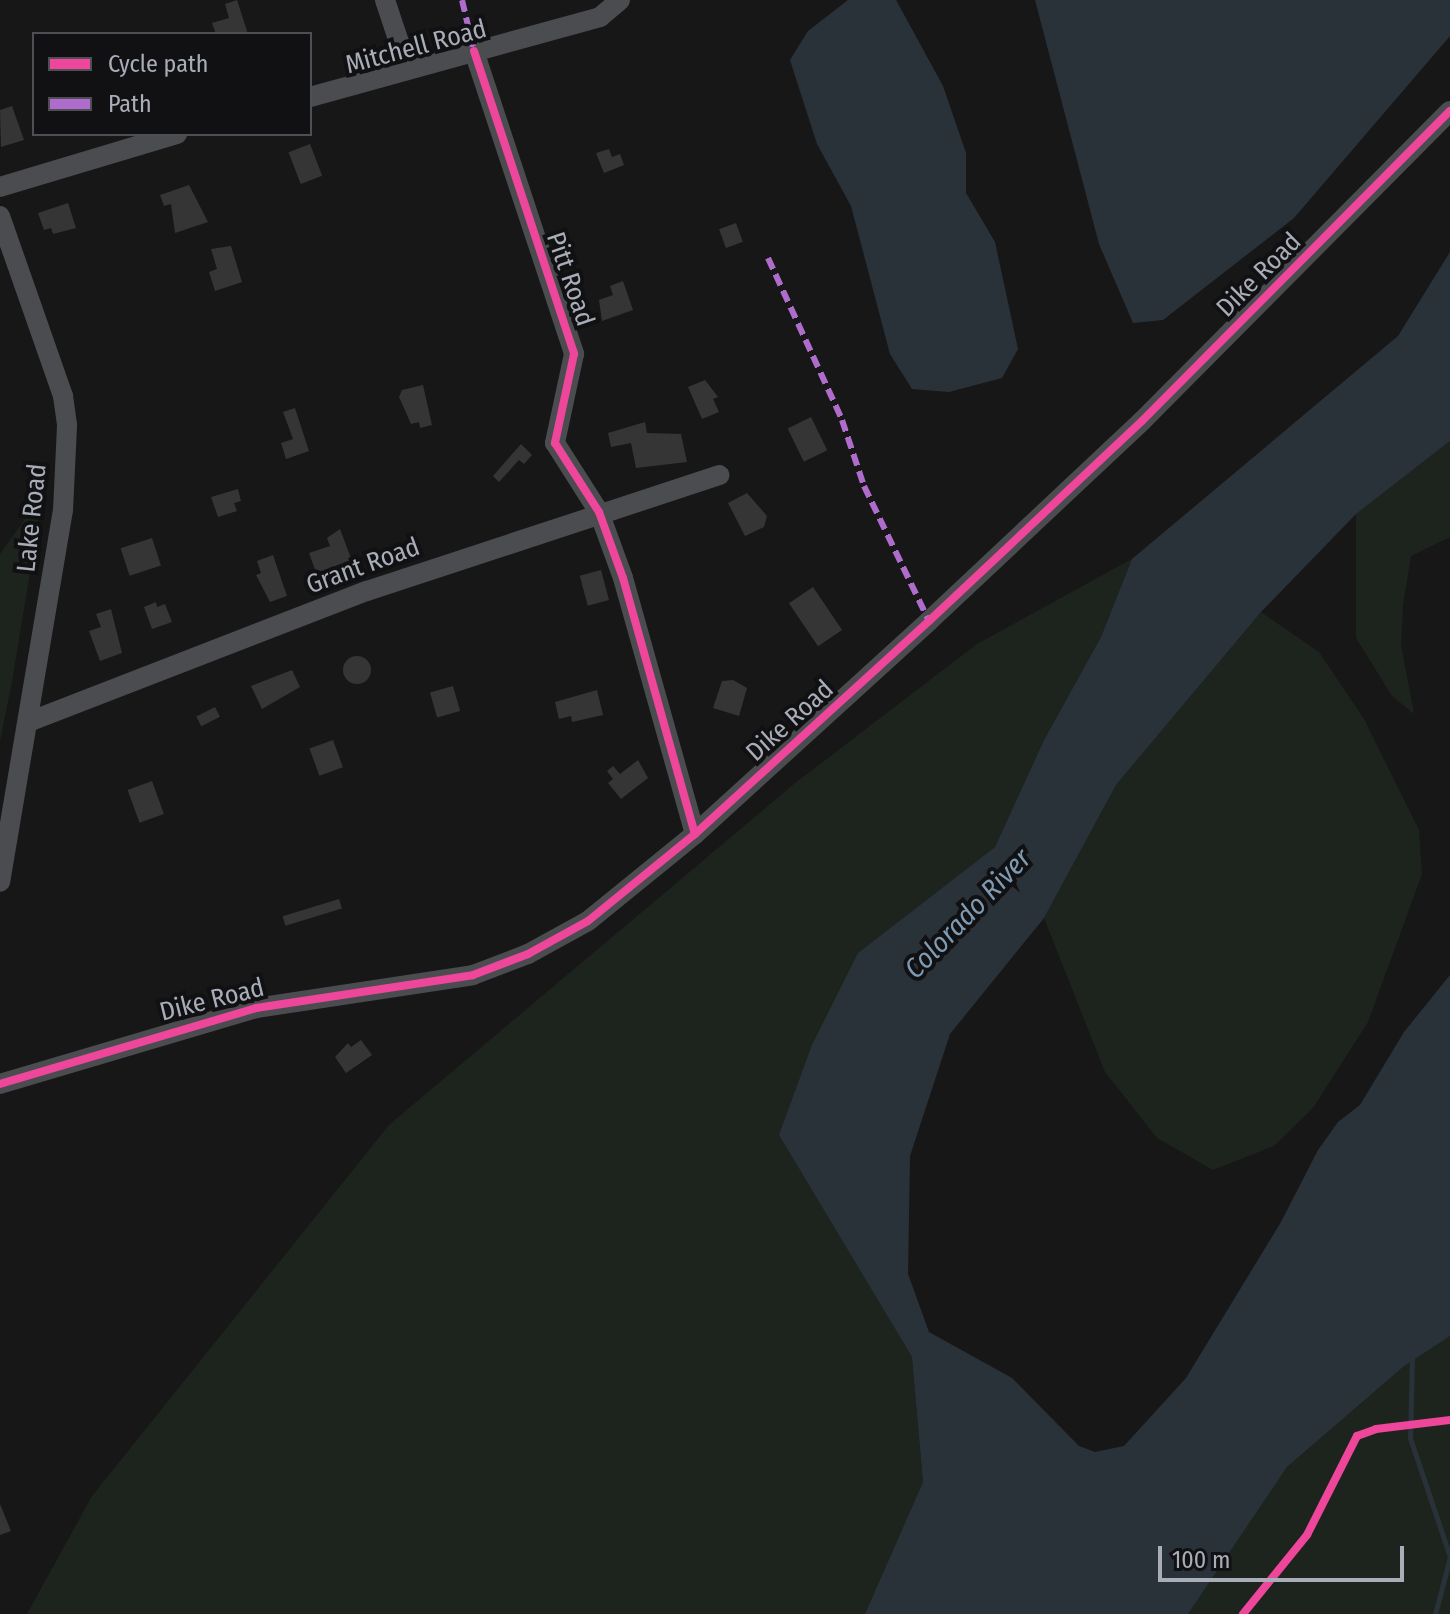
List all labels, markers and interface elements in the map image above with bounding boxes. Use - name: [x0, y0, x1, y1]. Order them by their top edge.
- street label: Mitchell Road: [342, 13, 490, 81]
- legend: [32, 32, 312, 136]
- text: Cycle path: [108, 50, 208, 78]
- text: Path: [108, 90, 152, 118]
- street label: Dike Road: [1210, 226, 1308, 324]
- street label: Pitt Road: [539, 228, 601, 330]
- street label: Lake Road: [11, 462, 53, 574]
- street label: Grant Road: [302, 531, 424, 601]
- street label: Dike Road: [740, 674, 840, 768]
- water label: Colorado River: [898, 842, 1038, 986]
- street label: Dike Road: [157, 972, 267, 1028]
- scale bar: [1162, 1530, 1408, 1580]
- text: 100 m: [1172, 1546, 1230, 1574]

